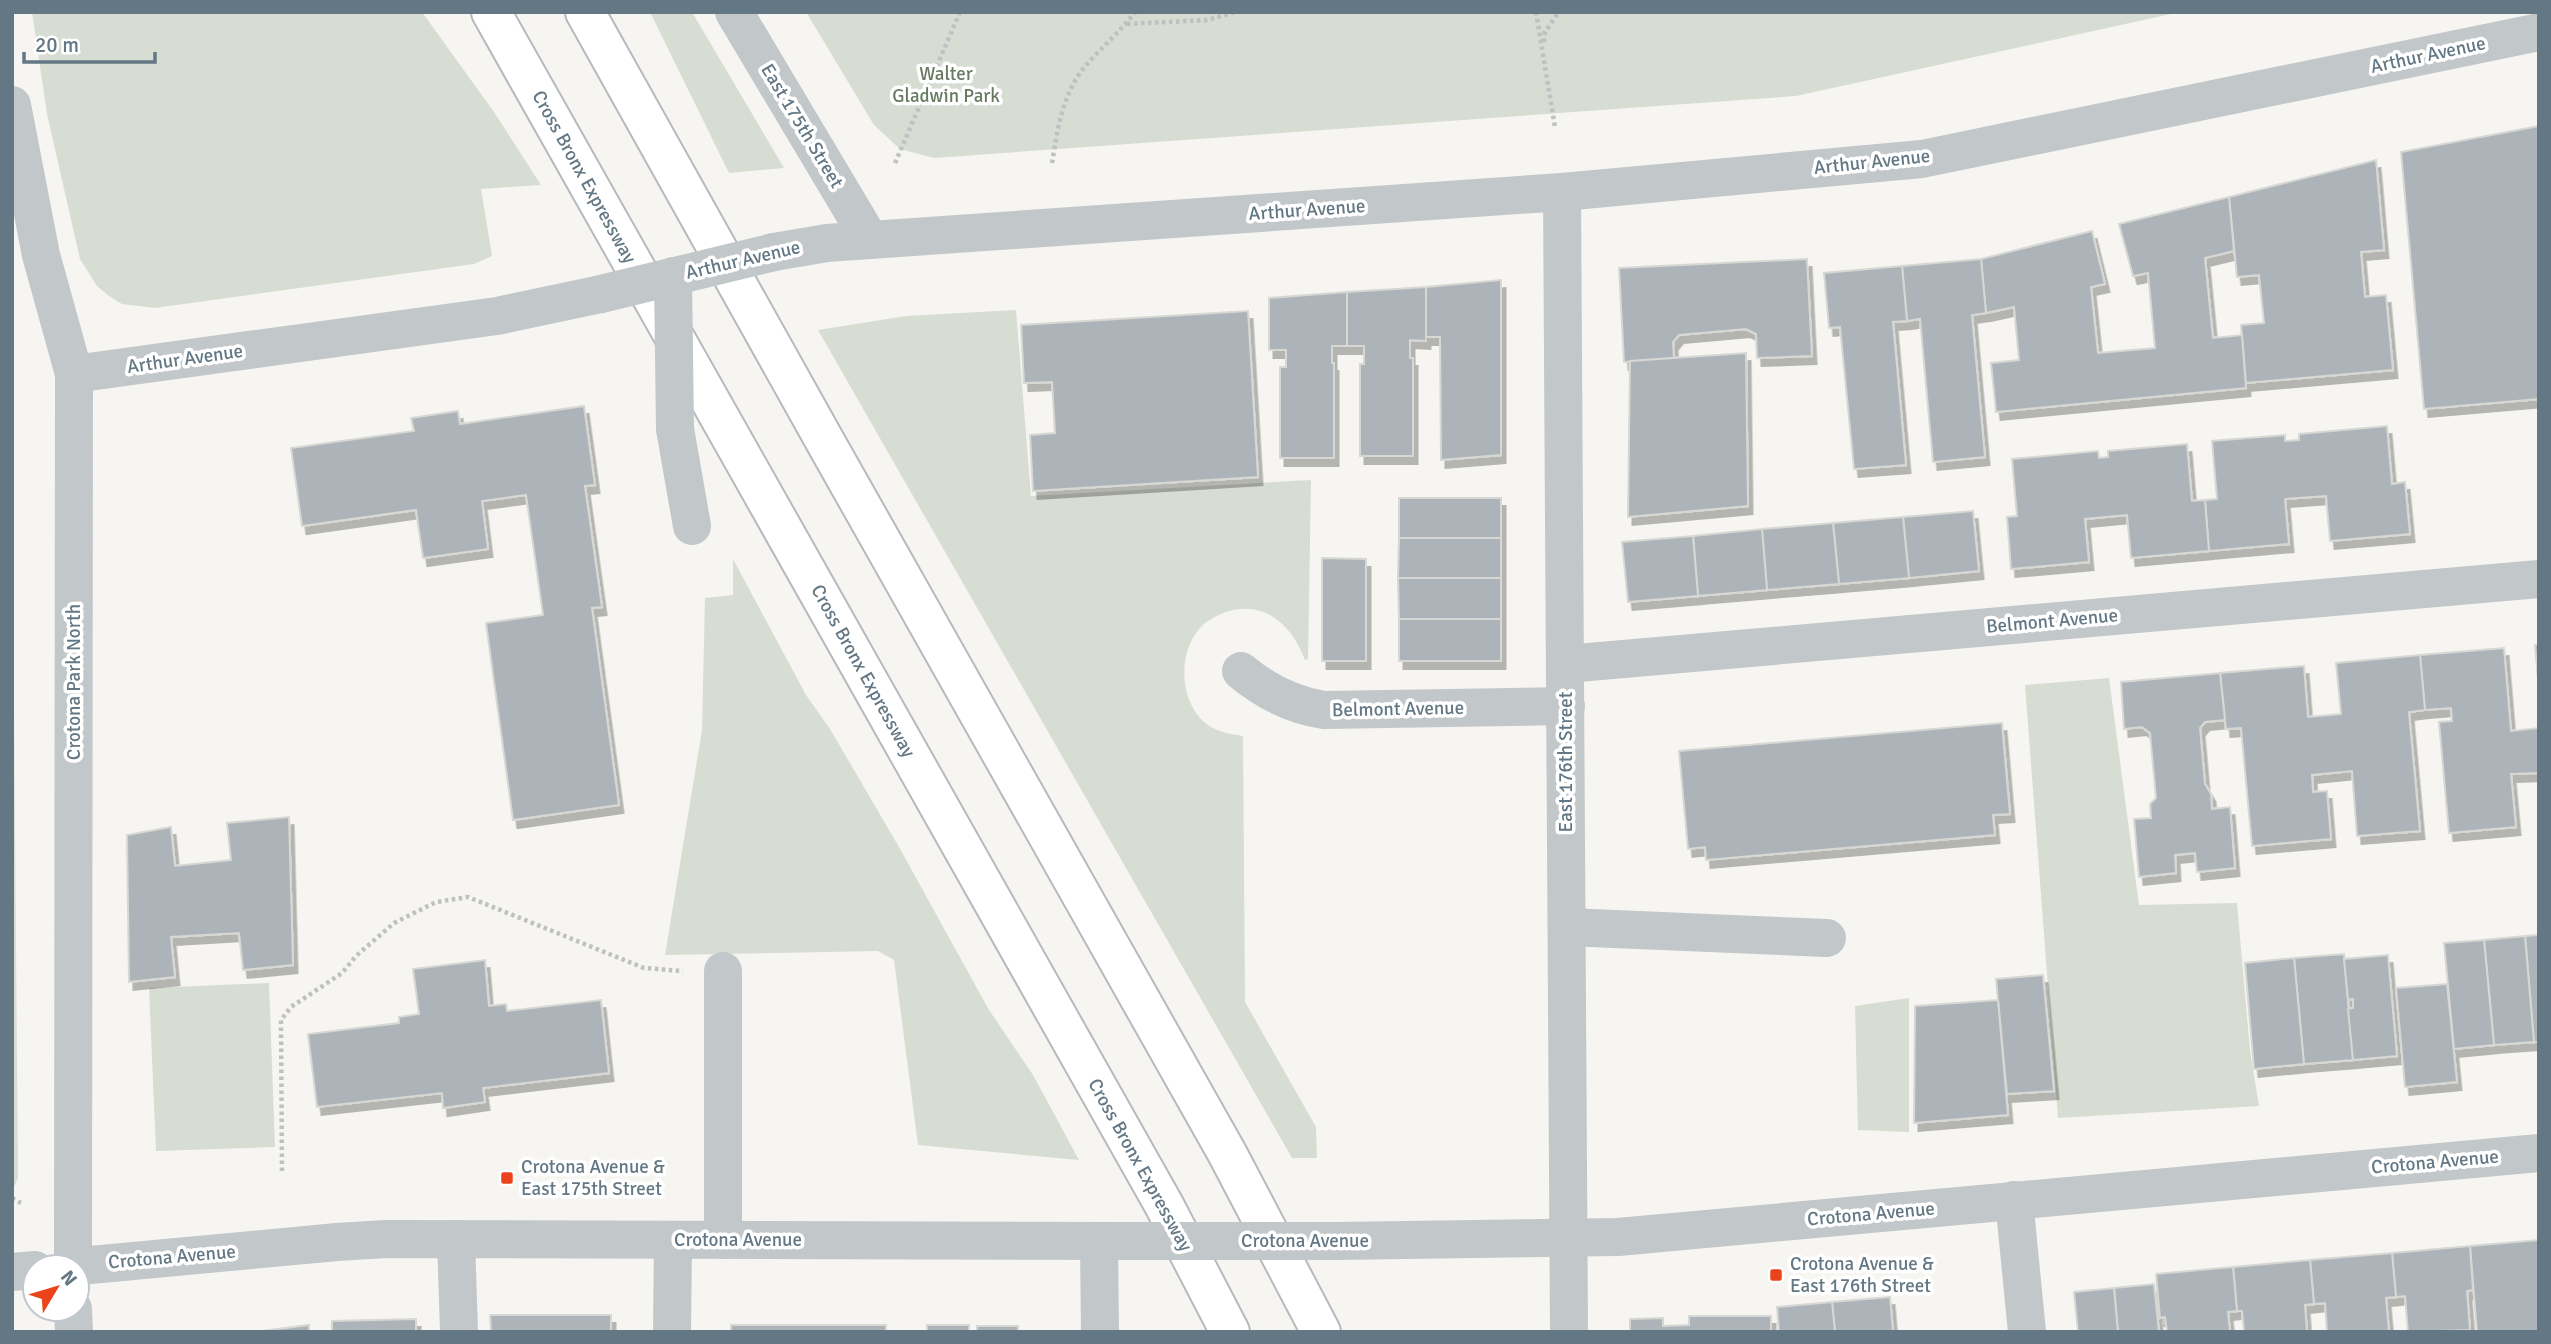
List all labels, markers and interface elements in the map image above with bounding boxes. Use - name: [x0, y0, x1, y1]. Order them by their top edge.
- scale bar: [24, 21, 156, 65]
- street label: Arthur Avenue: [2368, 31, 2488, 79]
- text: 20 m: [35, 32, 79, 58]
- street label: East 175th Street: [755, 59, 849, 193]
- park label: Walter Gladwin Park: [892, 62, 1000, 108]
- street label: Cross Bronx Expressway: [526, 86, 642, 268]
- street label: Arthur Avenue: [1813, 144, 1931, 180]
- street label: Arthur Avenue: [1248, 194, 1366, 226]
- street label: Arthur Avenue: [683, 235, 803, 285]
- street label: Arthur Avenue: [125, 339, 245, 379]
- street label: Cross Bronx Expressway: [805, 580, 921, 762]
- street label: Belmont Avenue: [1985, 603, 2119, 639]
- street label: Crotona Park North: [62, 604, 86, 760]
- street label: East 176th Street: [1554, 691, 1578, 832]
- street label: Belmont Avenue: [1332, 696, 1464, 722]
- street label: Cross Bronx Expressway: [1082, 1074, 1198, 1256]
- street label: Crotona Avenue: [2370, 1144, 2500, 1180]
- place label: Crotona Avenue & East 175th Street: [521, 1155, 665, 1201]
- marker: Crotona Avenue & East 175th Street: [499, 1170, 515, 1186]
- street label: Crotona Avenue: [1806, 1196, 1936, 1232]
- street label: Crotona Avenue: [674, 1228, 802, 1252]
- street label: Crotona Avenue: [1241, 1229, 1369, 1253]
- street label: Crotona Avenue: [107, 1239, 237, 1275]
- place label: Crotona Avenue & East 176th Street: [1790, 1252, 1934, 1298]
- north arrow: [21, 1253, 91, 1323]
- text: N: [55, 1266, 82, 1291]
- marker: Crotona Avenue & East 176th Street: [1768, 1267, 1784, 1283]

